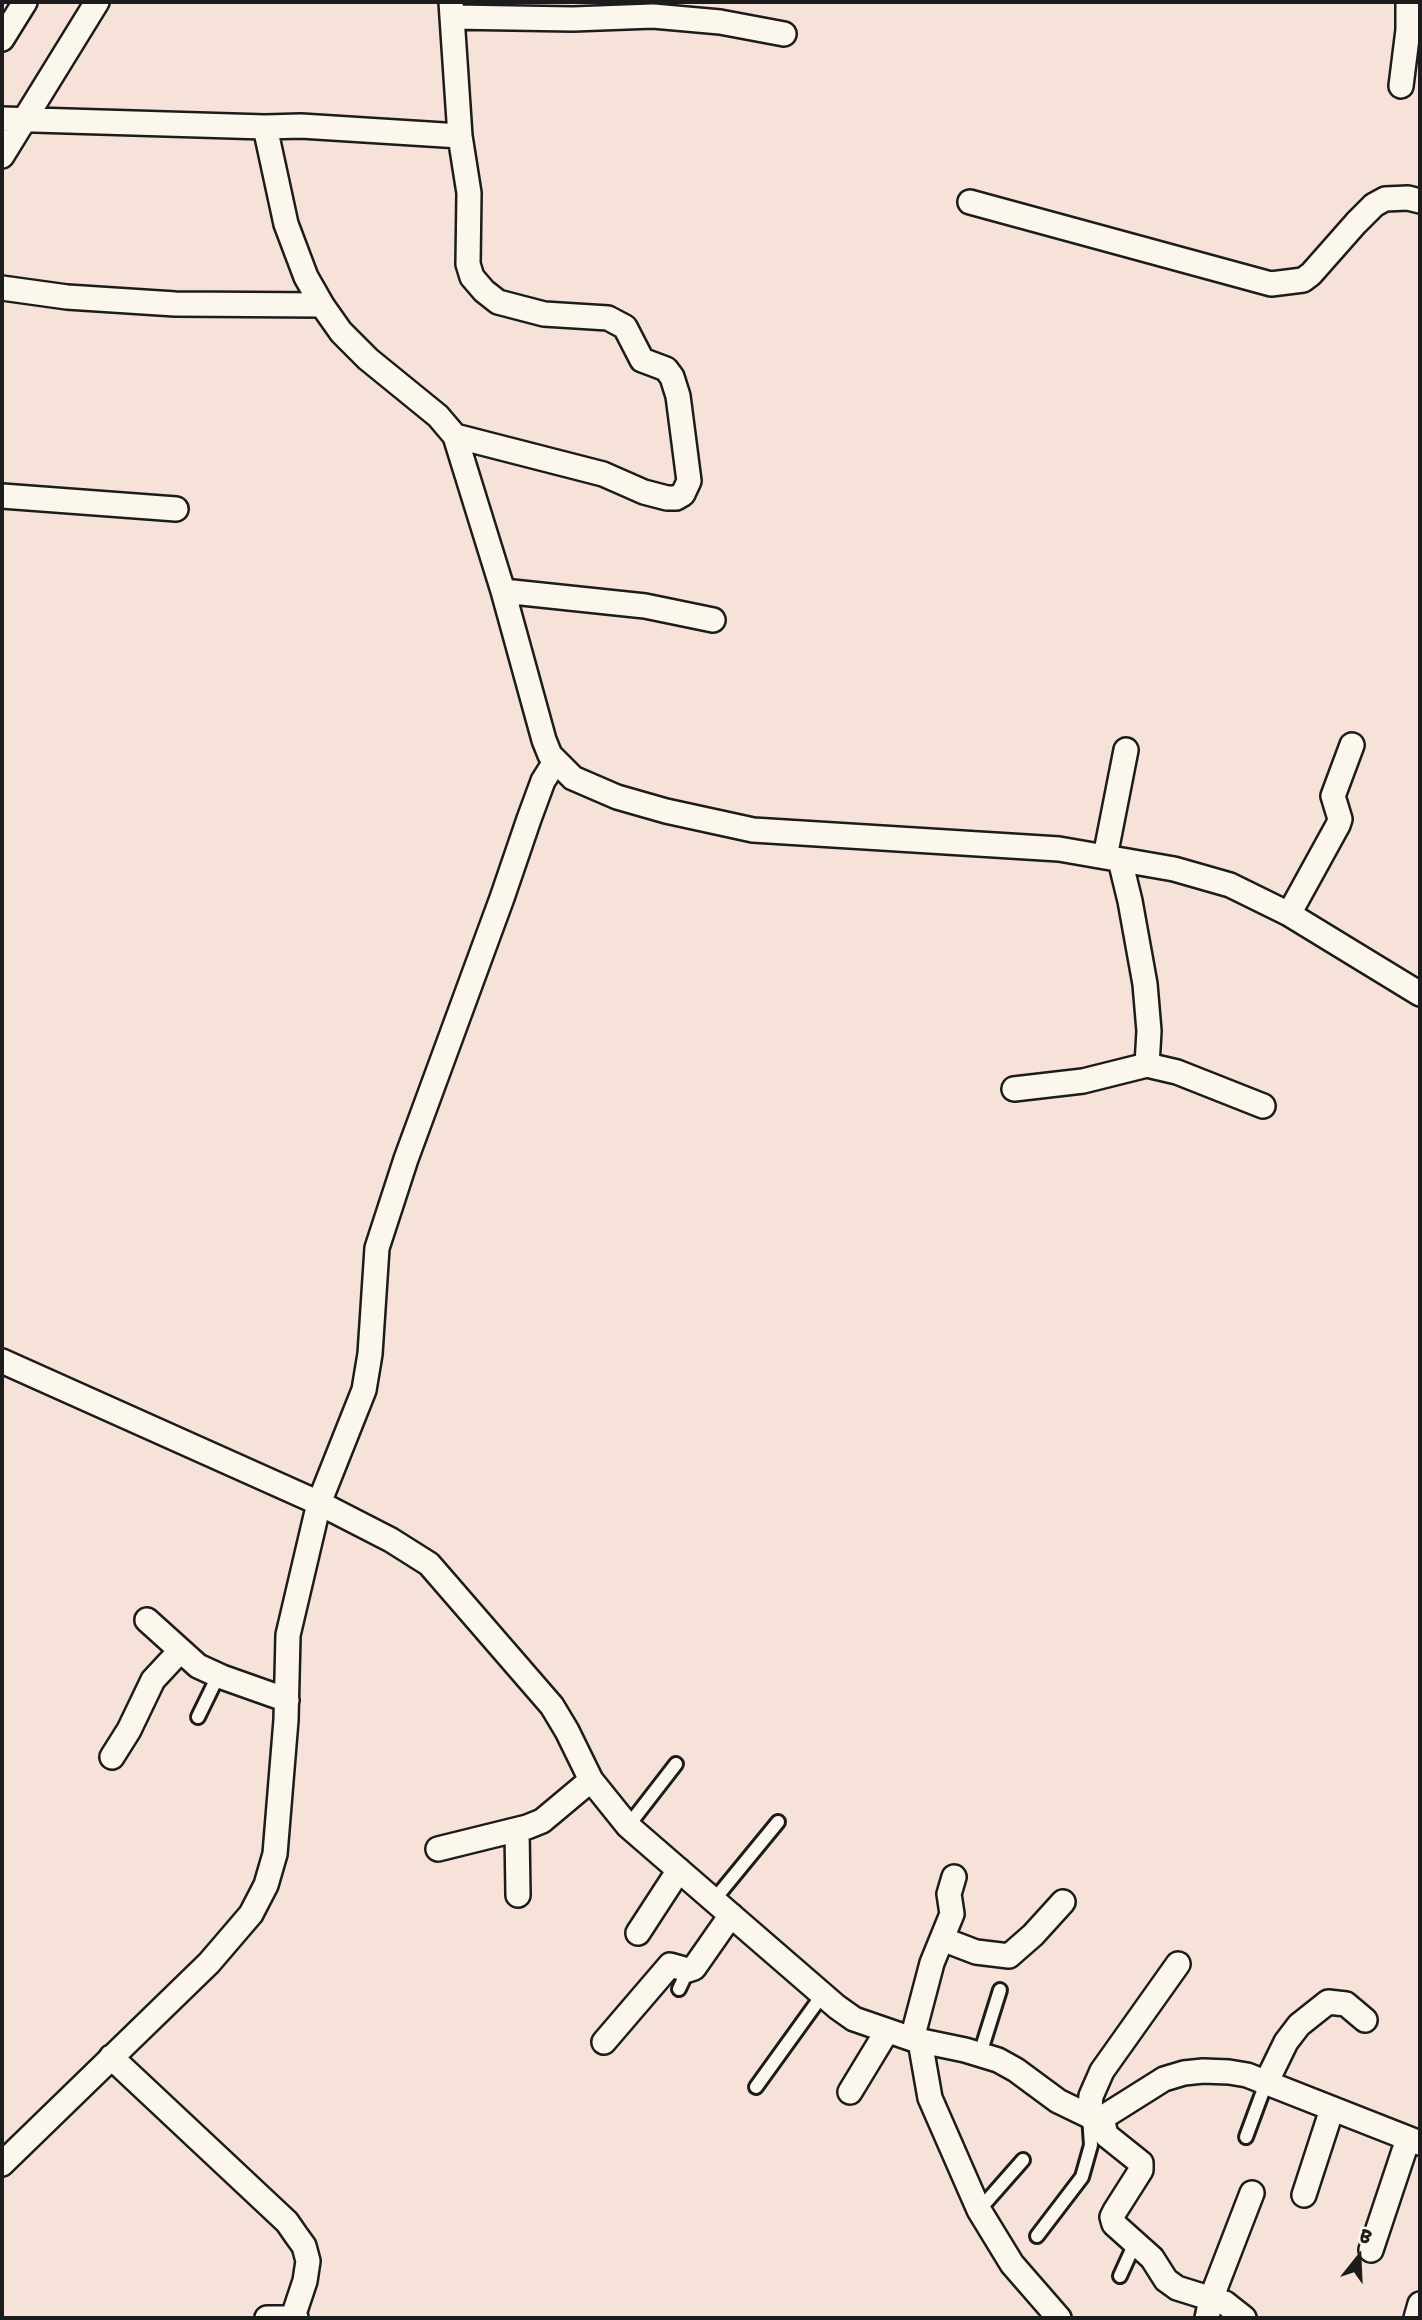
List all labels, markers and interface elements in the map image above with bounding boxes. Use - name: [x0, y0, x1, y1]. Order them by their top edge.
- north arrow: [1324, 2222, 1394, 2292]
- text: B: [1356, 2223, 1375, 2250]

